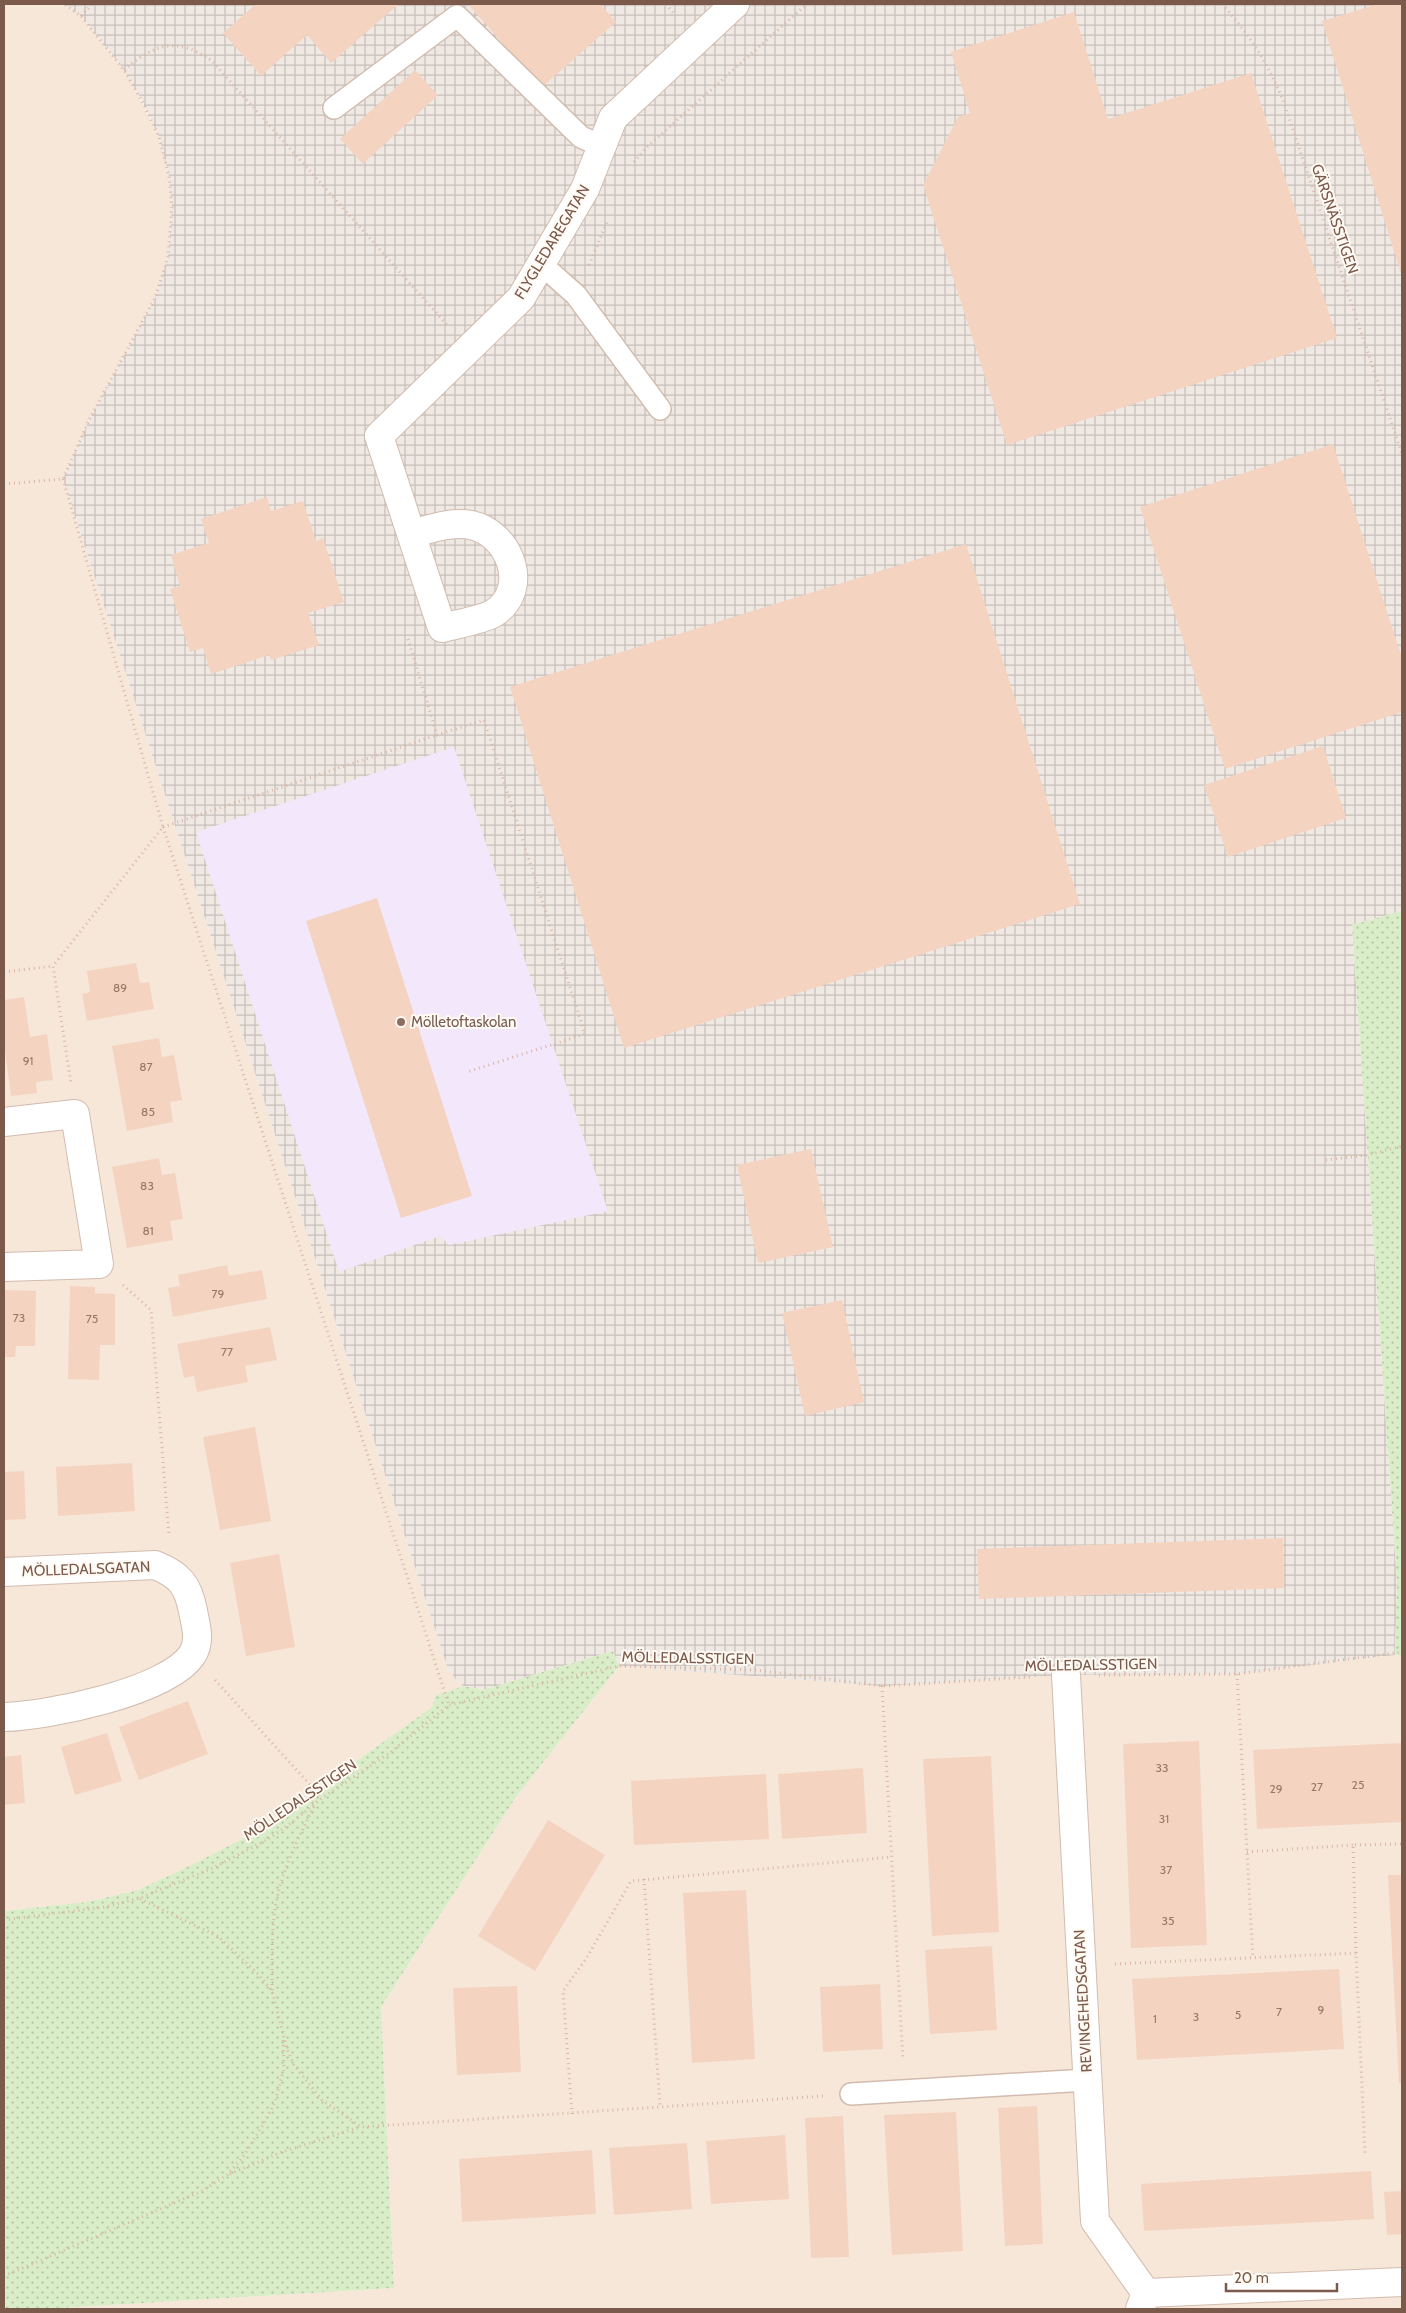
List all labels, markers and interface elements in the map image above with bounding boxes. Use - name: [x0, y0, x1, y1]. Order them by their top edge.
- street label: GÄRSNÄSSTIGEN: [1308, 162, 1362, 276]
- street label: FLYGLEDAREGATAN: [511, 181, 593, 303]
- house number: 89: [113, 980, 127, 995]
- place label: Mölletoftaskolan: [411, 1013, 516, 1031]
- marker: Mölletoftaskolan: [395, 1016, 407, 1028]
- house number: 91: [23, 1053, 33, 1068]
- house number: 87: [139, 1059, 153, 1074]
- house number: 85: [141, 1104, 155, 1119]
- house number: 83: [140, 1178, 154, 1193]
- house number: 81: [142, 1223, 154, 1238]
- house number: 79: [212, 1286, 225, 1301]
- house number: 73: [13, 1310, 25, 1325]
- house number: 75: [86, 1311, 98, 1326]
- house number: 77: [221, 1344, 233, 1359]
- street label: MÖLLEDALSGATAN: [21, 1558, 151, 1580]
- street label: MÖLLEDALSSTIGEN: [621, 1648, 755, 1668]
- street label: MÖLLEDALSSTIGEN: [1024, 1655, 1158, 1675]
- street label: MÖLLEDALSSTIGEN: [240, 1755, 360, 1845]
- house number: 33: [1156, 1760, 1168, 1775]
- house number: 25: [1352, 1777, 1364, 1792]
- house number: 27: [1311, 1779, 1323, 1794]
- house number: 29: [1269, 1781, 1283, 1796]
- house number: 31: [1159, 1811, 1169, 1826]
- house number: 37: [1160, 1862, 1172, 1877]
- house number: 35: [1162, 1913, 1174, 1928]
- street label: REVINGEHEDSGATAN: [1070, 1929, 1096, 2073]
- house number: 9: [1318, 2002, 1325, 2017]
- house number: 7: [1276, 2004, 1282, 2019]
- house number: 5: [1235, 2007, 1241, 2022]
- house number: 3: [1193, 2009, 1199, 2024]
- house number: 1: [1153, 2011, 1157, 2026]
- scale bar: [1226, 2260, 1337, 2292]
- text: 20 m: [1234, 2269, 1269, 2287]

